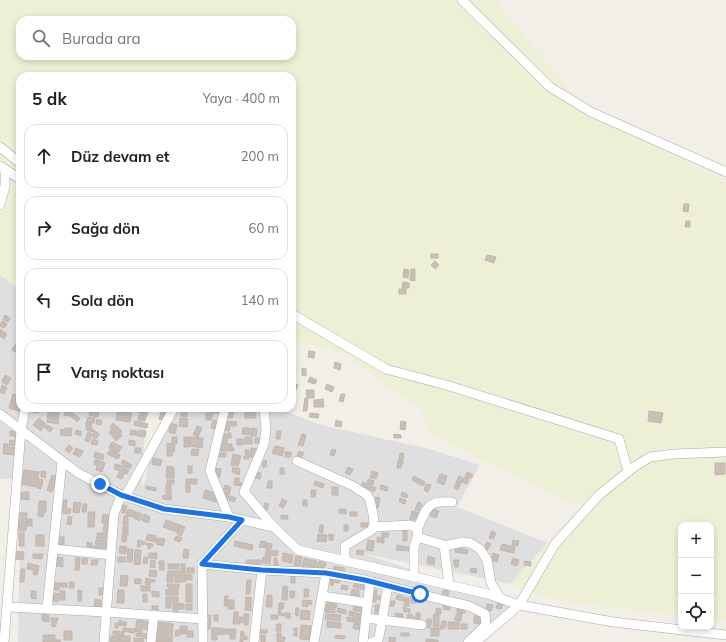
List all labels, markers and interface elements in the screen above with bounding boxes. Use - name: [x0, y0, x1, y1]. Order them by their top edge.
- search box: [16, 16, 296, 60]
- icon: search: [30, 27, 52, 49]
- text: Burada ara: [62, 29, 141, 48]
- text: 5 dk: [32, 88, 67, 109]
- text: Yaya · 400 m: [203, 90, 280, 106]
- icon: ahead: [33, 145, 55, 167]
- text: Düz devam et: [71, 147, 170, 166]
- text: 200 m: [241, 148, 279, 164]
- icon: right: [33, 217, 55, 239]
- text: Sağa dön: [71, 219, 140, 238]
- text: 60 m: [249, 220, 279, 236]
- icon: left: [33, 289, 55, 311]
- text: Sola dön: [71, 291, 134, 310]
- text: 140 m: [241, 292, 279, 308]
- icon: arrive: [33, 361, 55, 383]
- text: Varış noktası: [71, 363, 164, 382]
- route end: [91, 475, 109, 493]
- map controls: [678, 522, 714, 630]
- button: +: [678, 522, 714, 558]
- button: −: [678, 558, 714, 594]
- route start: [411, 585, 429, 603]
- button: locate: [678, 594, 714, 630]

